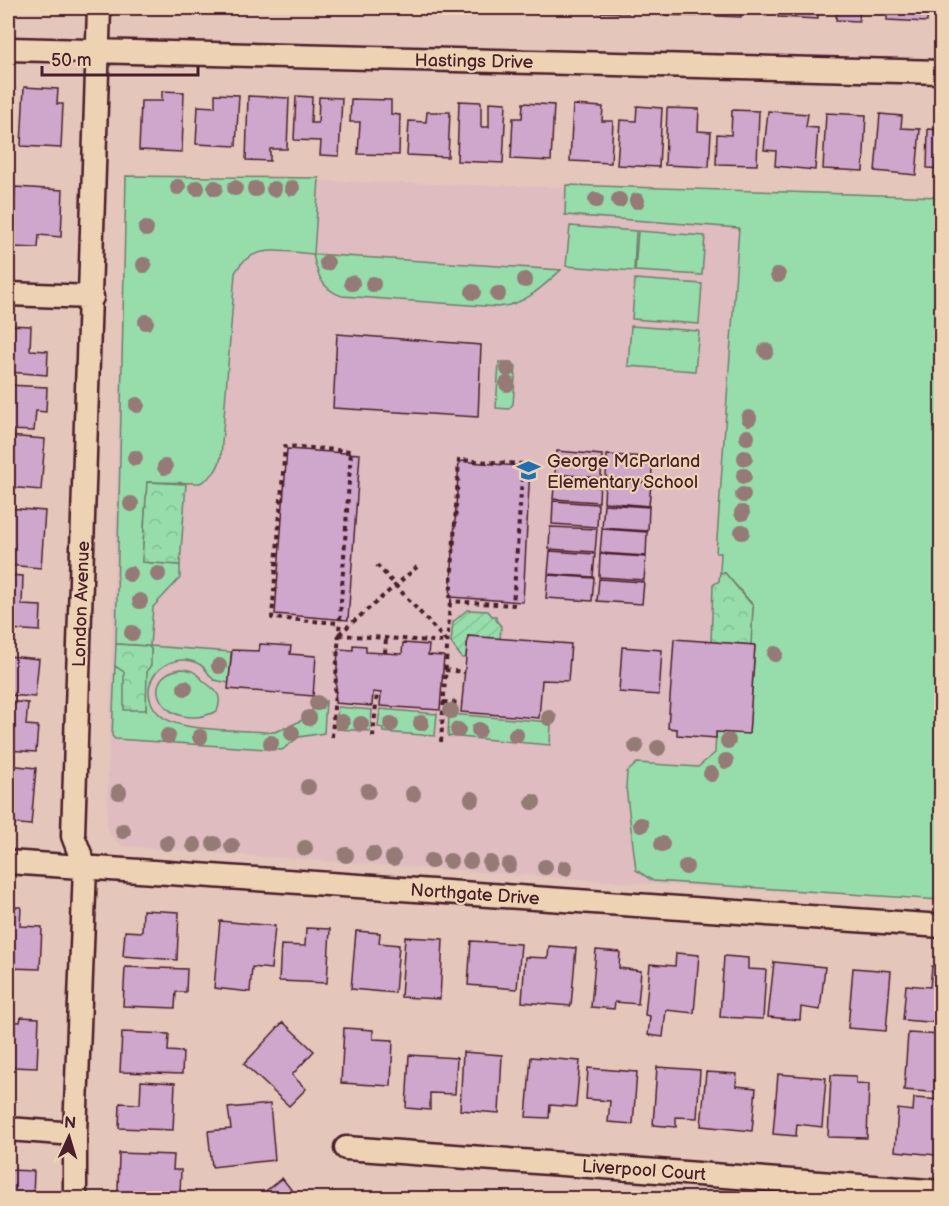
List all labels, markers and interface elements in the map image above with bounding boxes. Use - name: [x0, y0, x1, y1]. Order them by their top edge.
- scale bar: [42, 39, 198, 77]
- text: 50 m: [51, 50, 92, 71]
- street label: Hastings Drive: [415, 50, 534, 73]
- place label: George McParland Elementary School: [547, 451, 700, 493]
- school or university icon: George McParland Elementary School: [516, 458, 542, 484]
- street label: London Avenue: [69, 540, 94, 667]
- street label: Northgate Drive: [410, 880, 541, 910]
- north arrow: [39, 1107, 99, 1167]
- text: N: [63, 1114, 77, 1133]
- street label: Liverpool Court: [581, 1156, 707, 1185]

